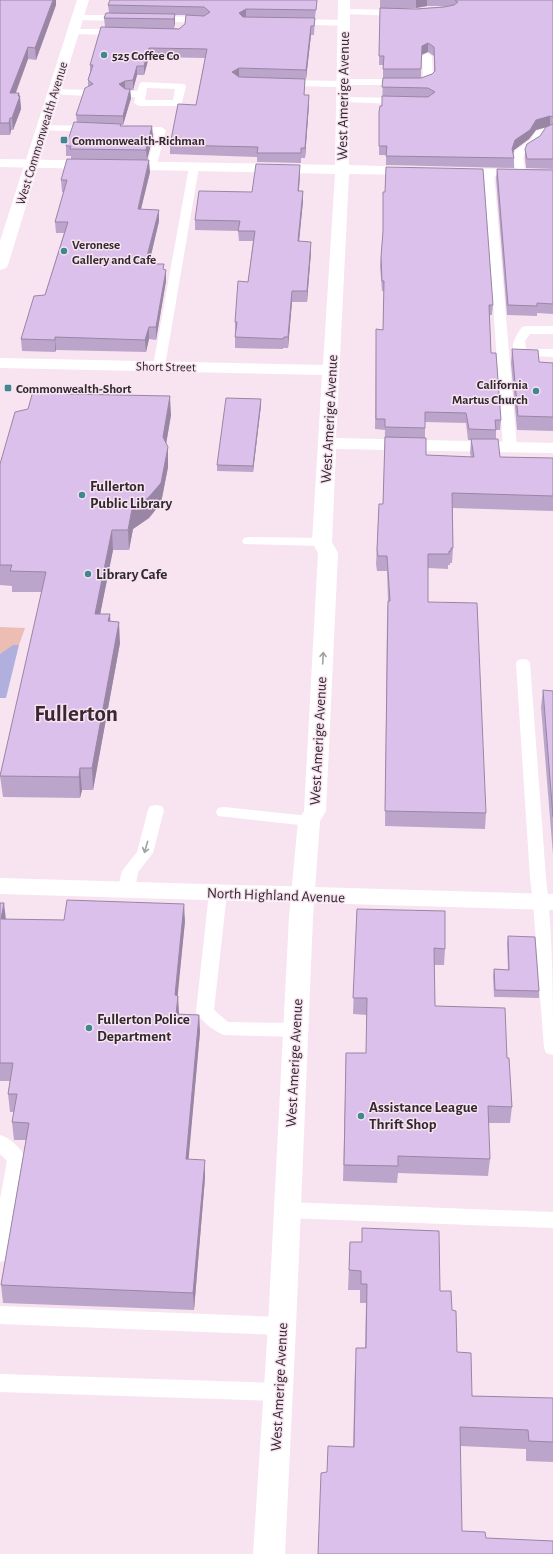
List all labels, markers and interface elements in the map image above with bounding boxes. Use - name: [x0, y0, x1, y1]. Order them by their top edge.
- street label: West Amerige Avenue: [335, 31, 352, 161]
- marker: 525 Coffee Co: [99, 50, 109, 60]
- place label: 525 Coffee Co: [112, 50, 180, 63]
- street label: West Commonwealth Avenue: [14, 60, 70, 207]
- marker: Commonwealth-Richman: [59, 135, 69, 145]
- place label: Commonwealth-Richman: [72, 135, 205, 148]
- place label: Veronese Gallery and Cafe: [72, 239, 156, 267]
- marker: Veronese Gallery and Cafe: [59, 246, 69, 256]
- street label: West Amerige Avenue: [319, 354, 340, 484]
- street label: Short Street: [136, 360, 196, 375]
- place label: California Martus Church: [452, 379, 528, 407]
- marker: Commonwealth-Short: [3, 383, 13, 393]
- place label: Commonwealth-Short: [16, 383, 132, 396]
- marker: California Martus Church: [531, 386, 541, 396]
- place label: Fullerton Public Library: [90, 479, 172, 511]
- marker: Fullerton Public Library: [77, 490, 87, 500]
- place label: Library Cafe: [96, 567, 167, 582]
- marker: Library Cafe: [83, 569, 93, 579]
- one-way arrow: [319, 652, 326, 665]
- street label: West Amerige Avenue: [308, 676, 329, 806]
- district label: Fullerton: [34, 703, 118, 726]
- one-way arrow: [142, 841, 150, 854]
- street label: North Highland Avenue: [207, 886, 345, 905]
- street label: West Amerige Avenue: [284, 998, 305, 1128]
- place label: Fullerton Police Department: [97, 1012, 190, 1044]
- marker: Fullerton Police Department: [84, 1023, 94, 1033]
- place label: Assistance League Thrift Shop: [369, 1100, 478, 1132]
- marker: Assistance League Thrift Shop: [356, 1111, 366, 1121]
- street label: West Amerige Avenue: [269, 1322, 290, 1452]

